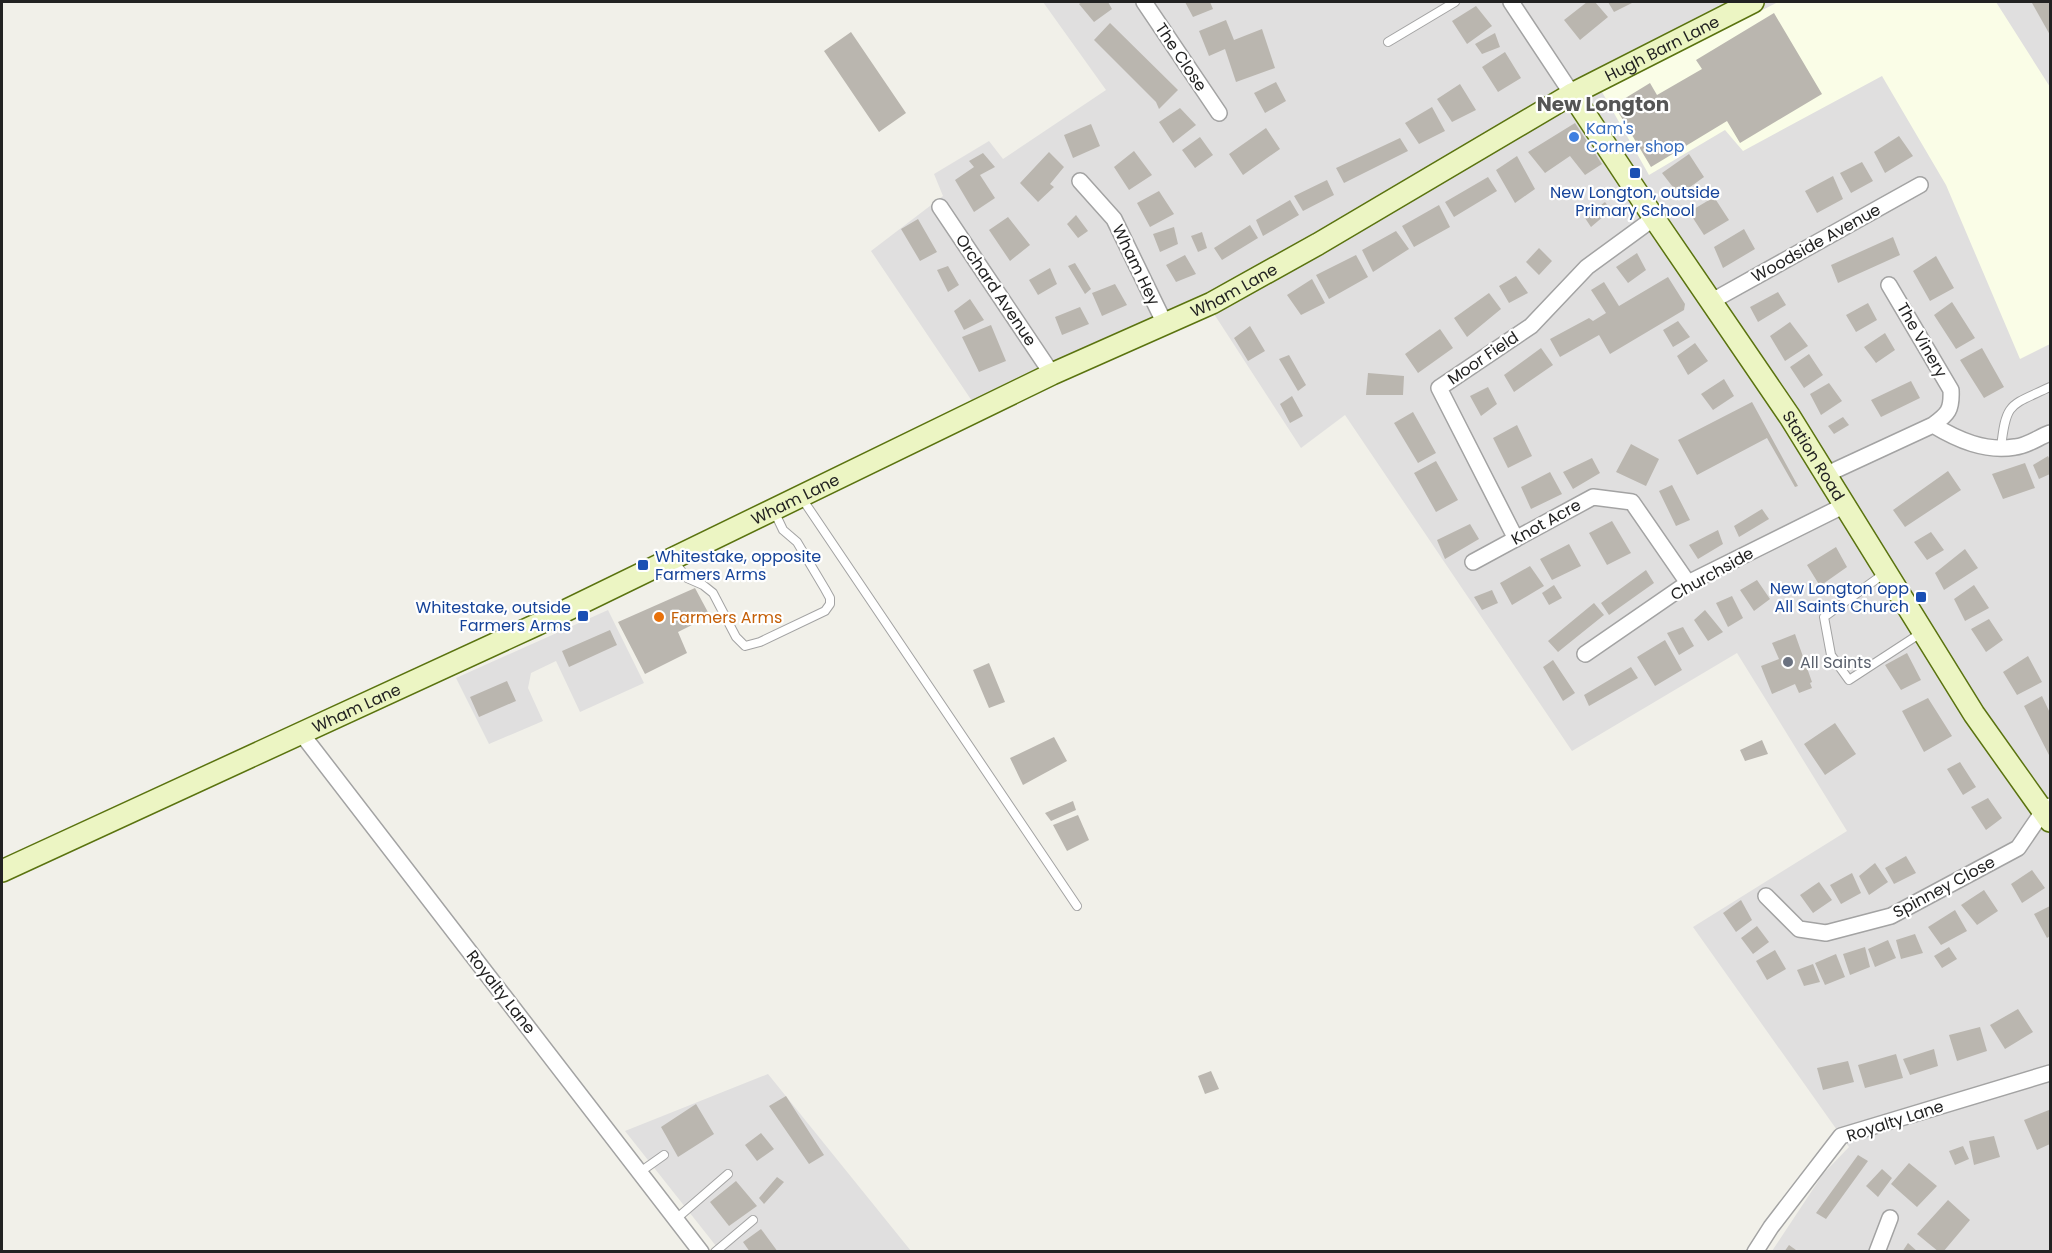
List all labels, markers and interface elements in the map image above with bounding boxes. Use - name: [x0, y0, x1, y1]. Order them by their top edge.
- street label: Hugh Barn Lane: [1601, 10, 1723, 87]
- street label: The Close: [1150, 18, 1212, 96]
- district label: New Longton: [1537, 90, 1669, 118]
- place label: Kam's Corner shop: [1586, 117, 1685, 158]
- marker: Kam's Corner shop: [1567, 130, 1581, 144]
- marker: New Longton, outside Primary School: [1628, 166, 1642, 180]
- place label: New Longton, outside Primary School: [1550, 181, 1720, 222]
- street label: Woodside Avenue: [1747, 198, 1885, 288]
- street label: Wham Hey: [1106, 221, 1166, 309]
- street label: Orchard Avenue: [950, 229, 1042, 351]
- street label: Wham Lane: [1187, 257, 1281, 323]
- street label: The Vinery: [1891, 298, 1953, 382]
- street label: Moor Field: [1443, 326, 1523, 390]
- street label: Station Road: [1777, 406, 1851, 505]
- street label: Wham Lane: [747, 468, 843, 530]
- street label: Knot Acre: [1507, 493, 1585, 551]
- street label: Churchside: [1666, 542, 1758, 606]
- place label: Whitestake, opposite Farmers Arms: [655, 545, 821, 586]
- marker: Whitestake, opposite Farmers Arms: [636, 558, 650, 572]
- place label: New Longton opp All Saints Church: [1770, 577, 1909, 618]
- marker: New Longton opp All Saints Church: [1914, 590, 1928, 604]
- place label: Whitestake, outside Farmers Arms: [416, 596, 571, 637]
- place label: Farmers Arms: [671, 606, 782, 629]
- marker: Whitestake, outside Farmers Arms: [576, 609, 590, 623]
- marker: Farmers Arms: [652, 610, 666, 624]
- place label: All Saints: [1800, 651, 1872, 674]
- marker: All Saints: [1781, 655, 1795, 669]
- street label: Wham Lane: [308, 677, 404, 738]
- street label: Spinney Close: [1889, 850, 1999, 924]
- street label: Royalty Lane: [461, 945, 541, 1039]
- street label: Royalty Lane: [1844, 1094, 1947, 1148]

